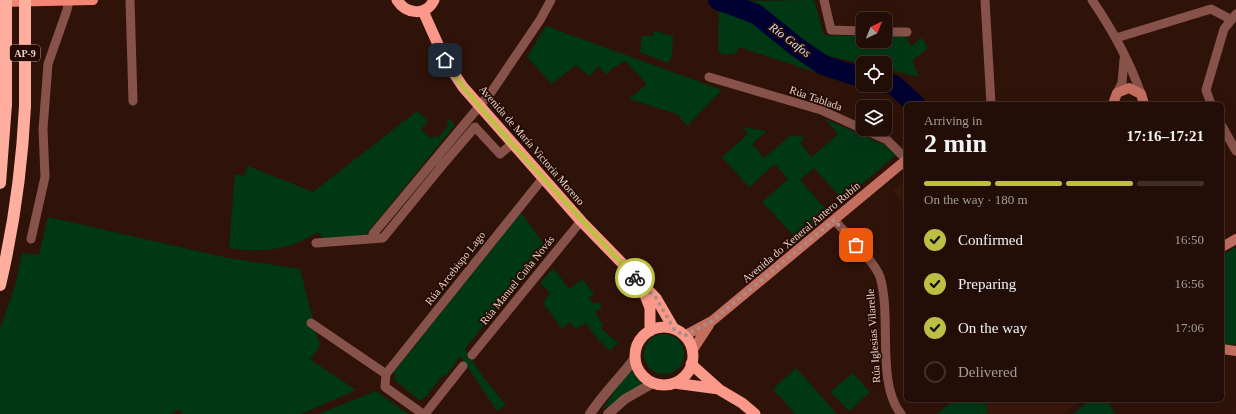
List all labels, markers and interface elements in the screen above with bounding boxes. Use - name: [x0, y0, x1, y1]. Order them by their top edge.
- north arrow: [856, 12, 892, 48]
- map controls: [856, 12, 892, 136]
- water label: Río Gafos: [766, 19, 814, 60]
- pin: [428, 43, 462, 77]
- road number: AP-9: [10, 45, 40, 61]
- icon: home: [434, 49, 456, 71]
- button: locate: [856, 56, 892, 92]
- street label: Avenida de María Victoria Moreno: [477, 83, 587, 207]
- street label: Rúa Tablada: [788, 83, 844, 113]
- button: layers: [856, 100, 892, 136]
- text: Arriving in: [924, 113, 982, 128]
- text: 17:16–17:21: [1127, 128, 1204, 144]
- text: 2 min: [924, 129, 987, 158]
- street label: Avenida do Xeneral Antero Rubín: [740, 179, 863, 285]
- text: On the way · 180 m: [924, 192, 1028, 207]
- street label: Rúa Arcebispo Lago: [422, 228, 488, 307]
- pin: [839, 228, 873, 262]
- icon: check: [924, 229, 946, 251]
- text: Confirmed: [958, 232, 1023, 248]
- text: 16:50: [1174, 232, 1204, 247]
- street label: Rúa Manuel Cuña Novás: [477, 233, 557, 327]
- icon: bag: [845, 234, 867, 256]
- courier: [615, 258, 655, 298]
- icon: bike: [624, 267, 646, 289]
- icon: check: [924, 273, 946, 295]
- text: Preparing: [958, 276, 1016, 292]
- text: 16:56: [1174, 276, 1204, 291]
- street label: Rúa Iglesias Vilarelle: [864, 288, 882, 384]
- icon: check: [924, 317, 946, 339]
- text: On the way: [958, 320, 1027, 336]
- text: 17:06: [1174, 320, 1204, 335]
- text: Delivered: [958, 364, 1017, 380]

